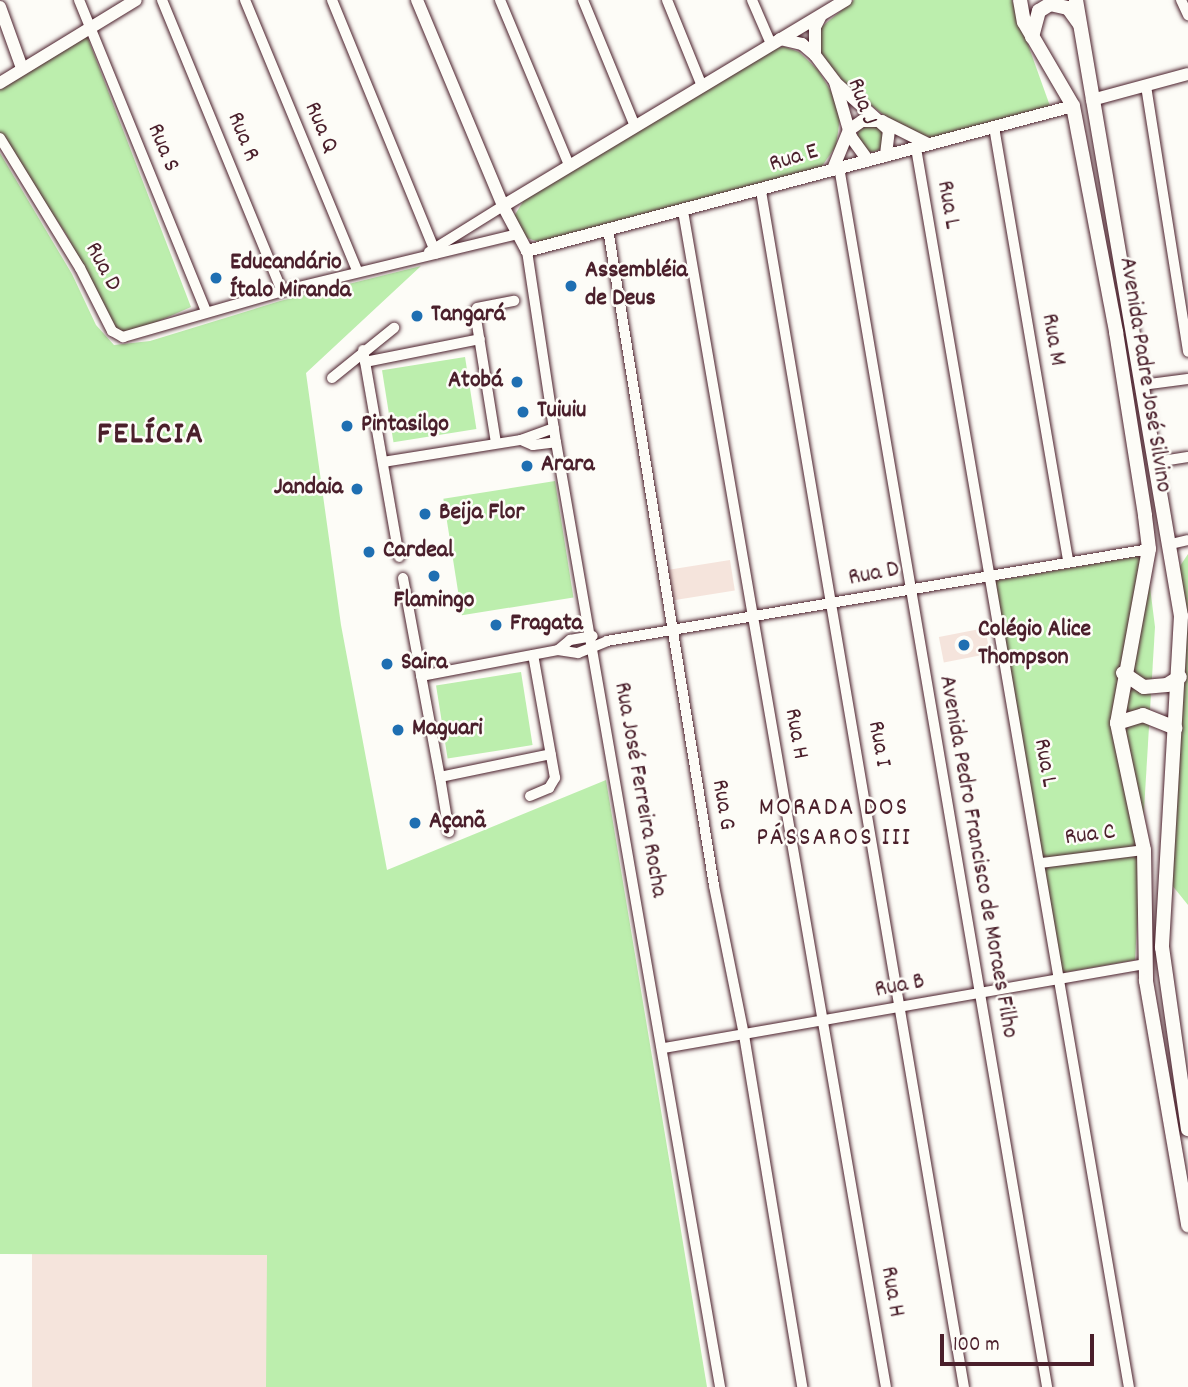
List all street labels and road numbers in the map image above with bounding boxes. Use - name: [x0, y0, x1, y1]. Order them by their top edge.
- street label: Rua J: [839, 75, 883, 129]
- street label: Rua Q: [296, 98, 344, 158]
- street label: Rua R: [219, 108, 265, 166]
- street label: Rua S: [139, 120, 185, 176]
- street label: Rua E: [766, 138, 822, 180]
- street label: Rua L: [929, 179, 965, 231]
- street label: Rua D: [77, 238, 127, 296]
- street label: Avenida Padre José Silvino: [1111, 255, 1177, 495]
- street label: Rua M: [1033, 311, 1071, 369]
- street label: Rua D: [846, 556, 902, 594]
- street label: Avenida Pedro Francisco de Moraes Filho: [931, 673, 1023, 1041]
- street label: Rua José Ferreira Rocha: [606, 680, 672, 900]
- street label: Rua H: [776, 706, 814, 762]
- street label: Rua I: [860, 719, 896, 769]
- street label: Rua L: [1026, 737, 1062, 789]
- street label: Rua G: [704, 778, 740, 832]
- street label: Rua C: [1063, 819, 1117, 853]
- street label: Rua B: [873, 968, 927, 1006]
- street label: Rua H: [872, 1264, 910, 1320]

